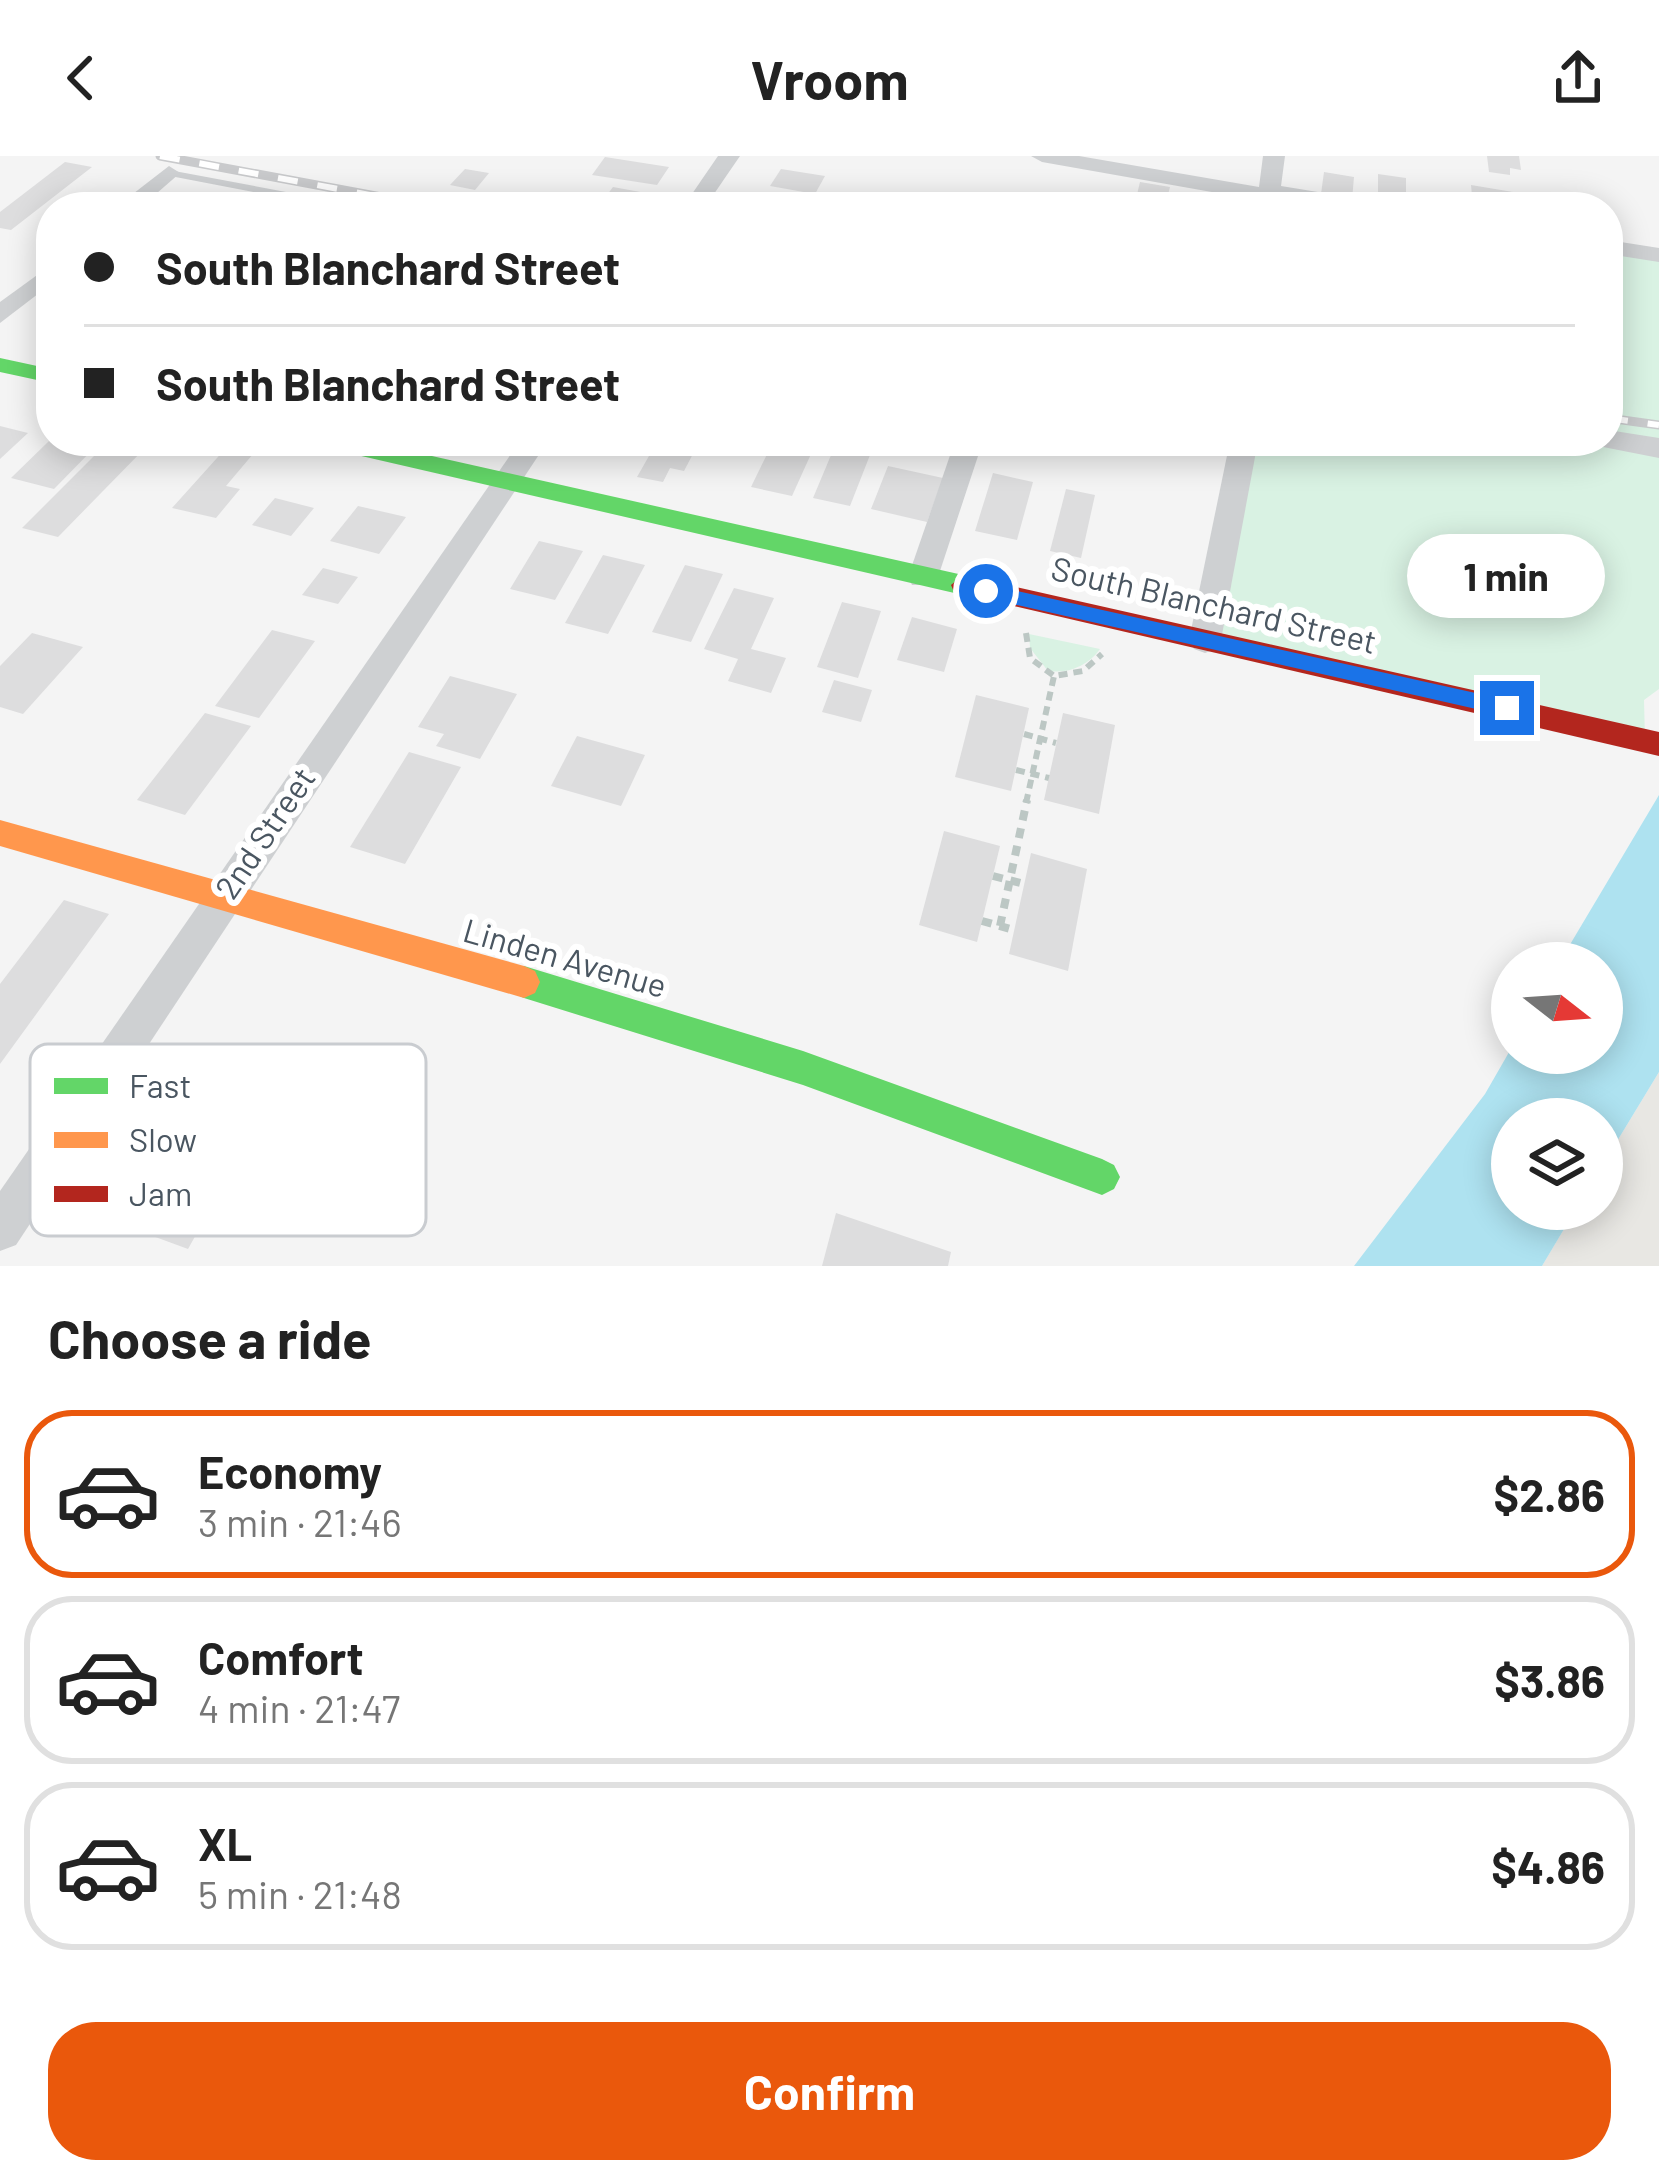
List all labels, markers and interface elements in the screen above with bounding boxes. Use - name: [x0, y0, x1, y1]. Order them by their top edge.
- icon: back: [48, 45, 114, 111]
- icon: share: [1545, 45, 1611, 111]
- text: Vroom: [751, 46, 908, 111]
- text: South Blanchard Street: [156, 240, 620, 294]
- text: South Blanchard Street: [156, 356, 620, 410]
- callout: 1 min: [1408, 534, 1606, 618]
- street label: South Blanchard Street: [1048, 547, 1381, 661]
- text: 1 min: [1463, 552, 1549, 599]
- route start: [959, 564, 1013, 618]
- route end: [1480, 681, 1534, 735]
- street label: 2nd Street: [206, 759, 323, 906]
- street label: Linden Avenue: [459, 909, 672, 1005]
- north arrow: [1491, 942, 1623, 1074]
- map controls: [1491, 942, 1623, 1230]
- legend: [30, 1044, 426, 1236]
- text: Fast: [129, 1065, 191, 1105]
- button: layers: [1491, 1098, 1623, 1230]
- text: Slow: [129, 1119, 197, 1159]
- text: Jam: [129, 1173, 192, 1213]
- text: Choose a ride: [48, 1305, 372, 1370]
- icon: car: [54, 1440, 162, 1548]
- text: Economy: [198, 1444, 382, 1498]
- text: $2.86: [1493, 1467, 1605, 1521]
- text: 3 min · 21:46: [198, 1498, 402, 1545]
- icon: car: [54, 1626, 162, 1734]
- text: Comfort: [198, 1630, 364, 1684]
- text: $3.86: [1494, 1653, 1605, 1707]
- text: 4 min · 21:47: [198, 1684, 400, 1731]
- icon: car: [54, 1812, 162, 1920]
- text: XL: [198, 1816, 252, 1870]
- text: $4.86: [1491, 1839, 1605, 1893]
- text: 5 min · 21:48: [198, 1870, 402, 1917]
- button: Confirm: [48, 2022, 1611, 2160]

